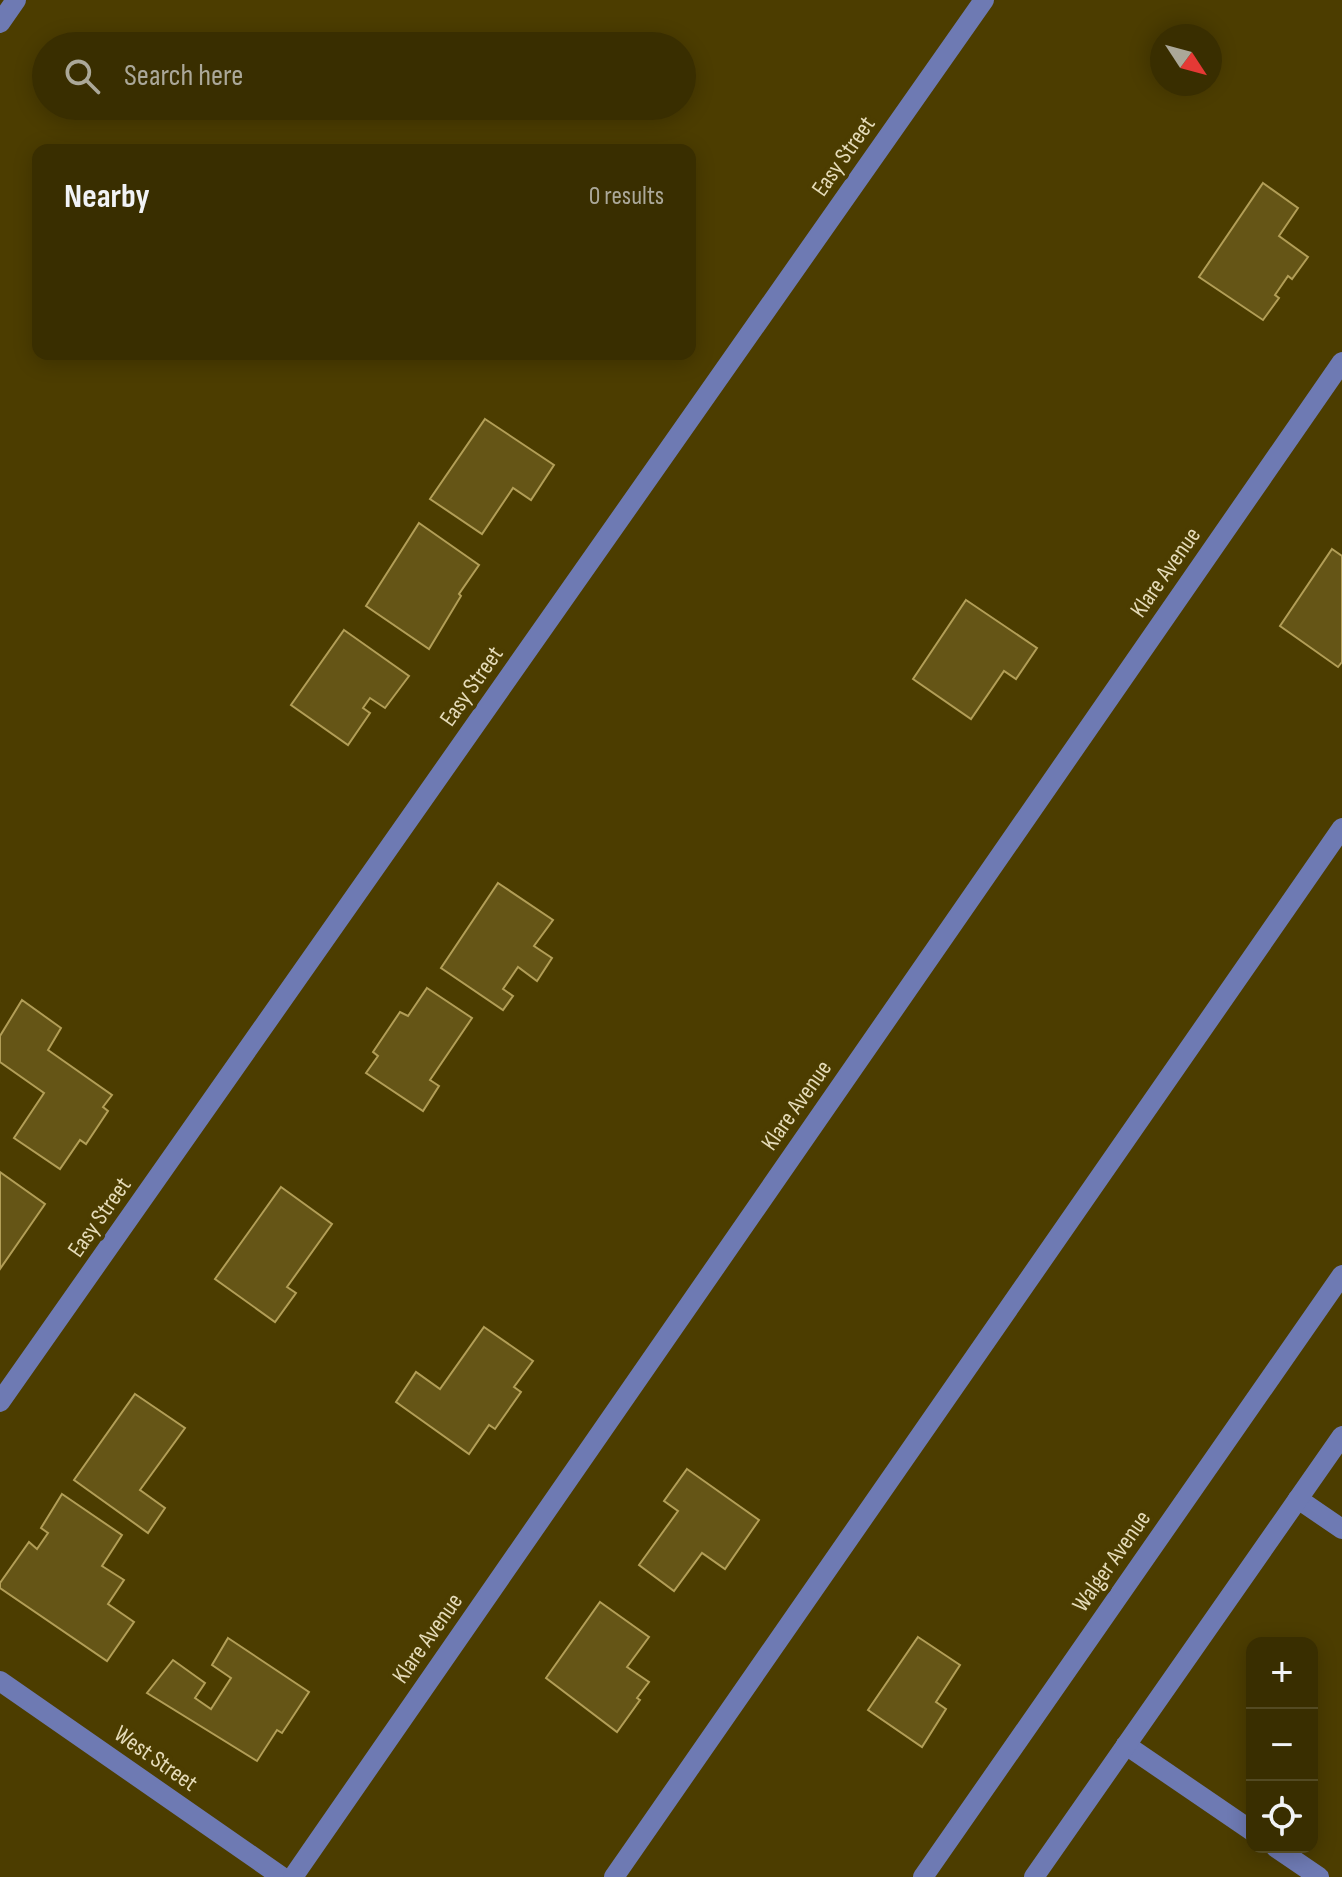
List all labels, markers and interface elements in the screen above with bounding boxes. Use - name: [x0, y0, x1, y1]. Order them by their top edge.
- north arrow: [1150, 24, 1222, 96]
- search box: [32, 32, 696, 120]
- icon: search: [60, 54, 104, 98]
- text: Search here: [124, 58, 243, 94]
- street label: Easy Street: [805, 111, 881, 202]
- text: Nearby: [64, 176, 150, 217]
- text: 0 results: [589, 181, 664, 212]
- street label: Klare Avenue: [1124, 522, 1207, 623]
- street label: Easy Street: [433, 641, 509, 732]
- street label: Klare Avenue: [755, 1055, 838, 1156]
- street label: Easy Street: [61, 1172, 137, 1263]
- street label: Walger Avenue: [1066, 1505, 1157, 1618]
- street label: Klare Avenue: [386, 1588, 469, 1689]
- map controls: [1246, 1637, 1318, 1853]
- button: +: [1246, 1637, 1318, 1709]
- button: −: [1246, 1709, 1318, 1781]
- street label: West Street: [108, 1719, 203, 1798]
- button: locate: [1246, 1781, 1318, 1853]

